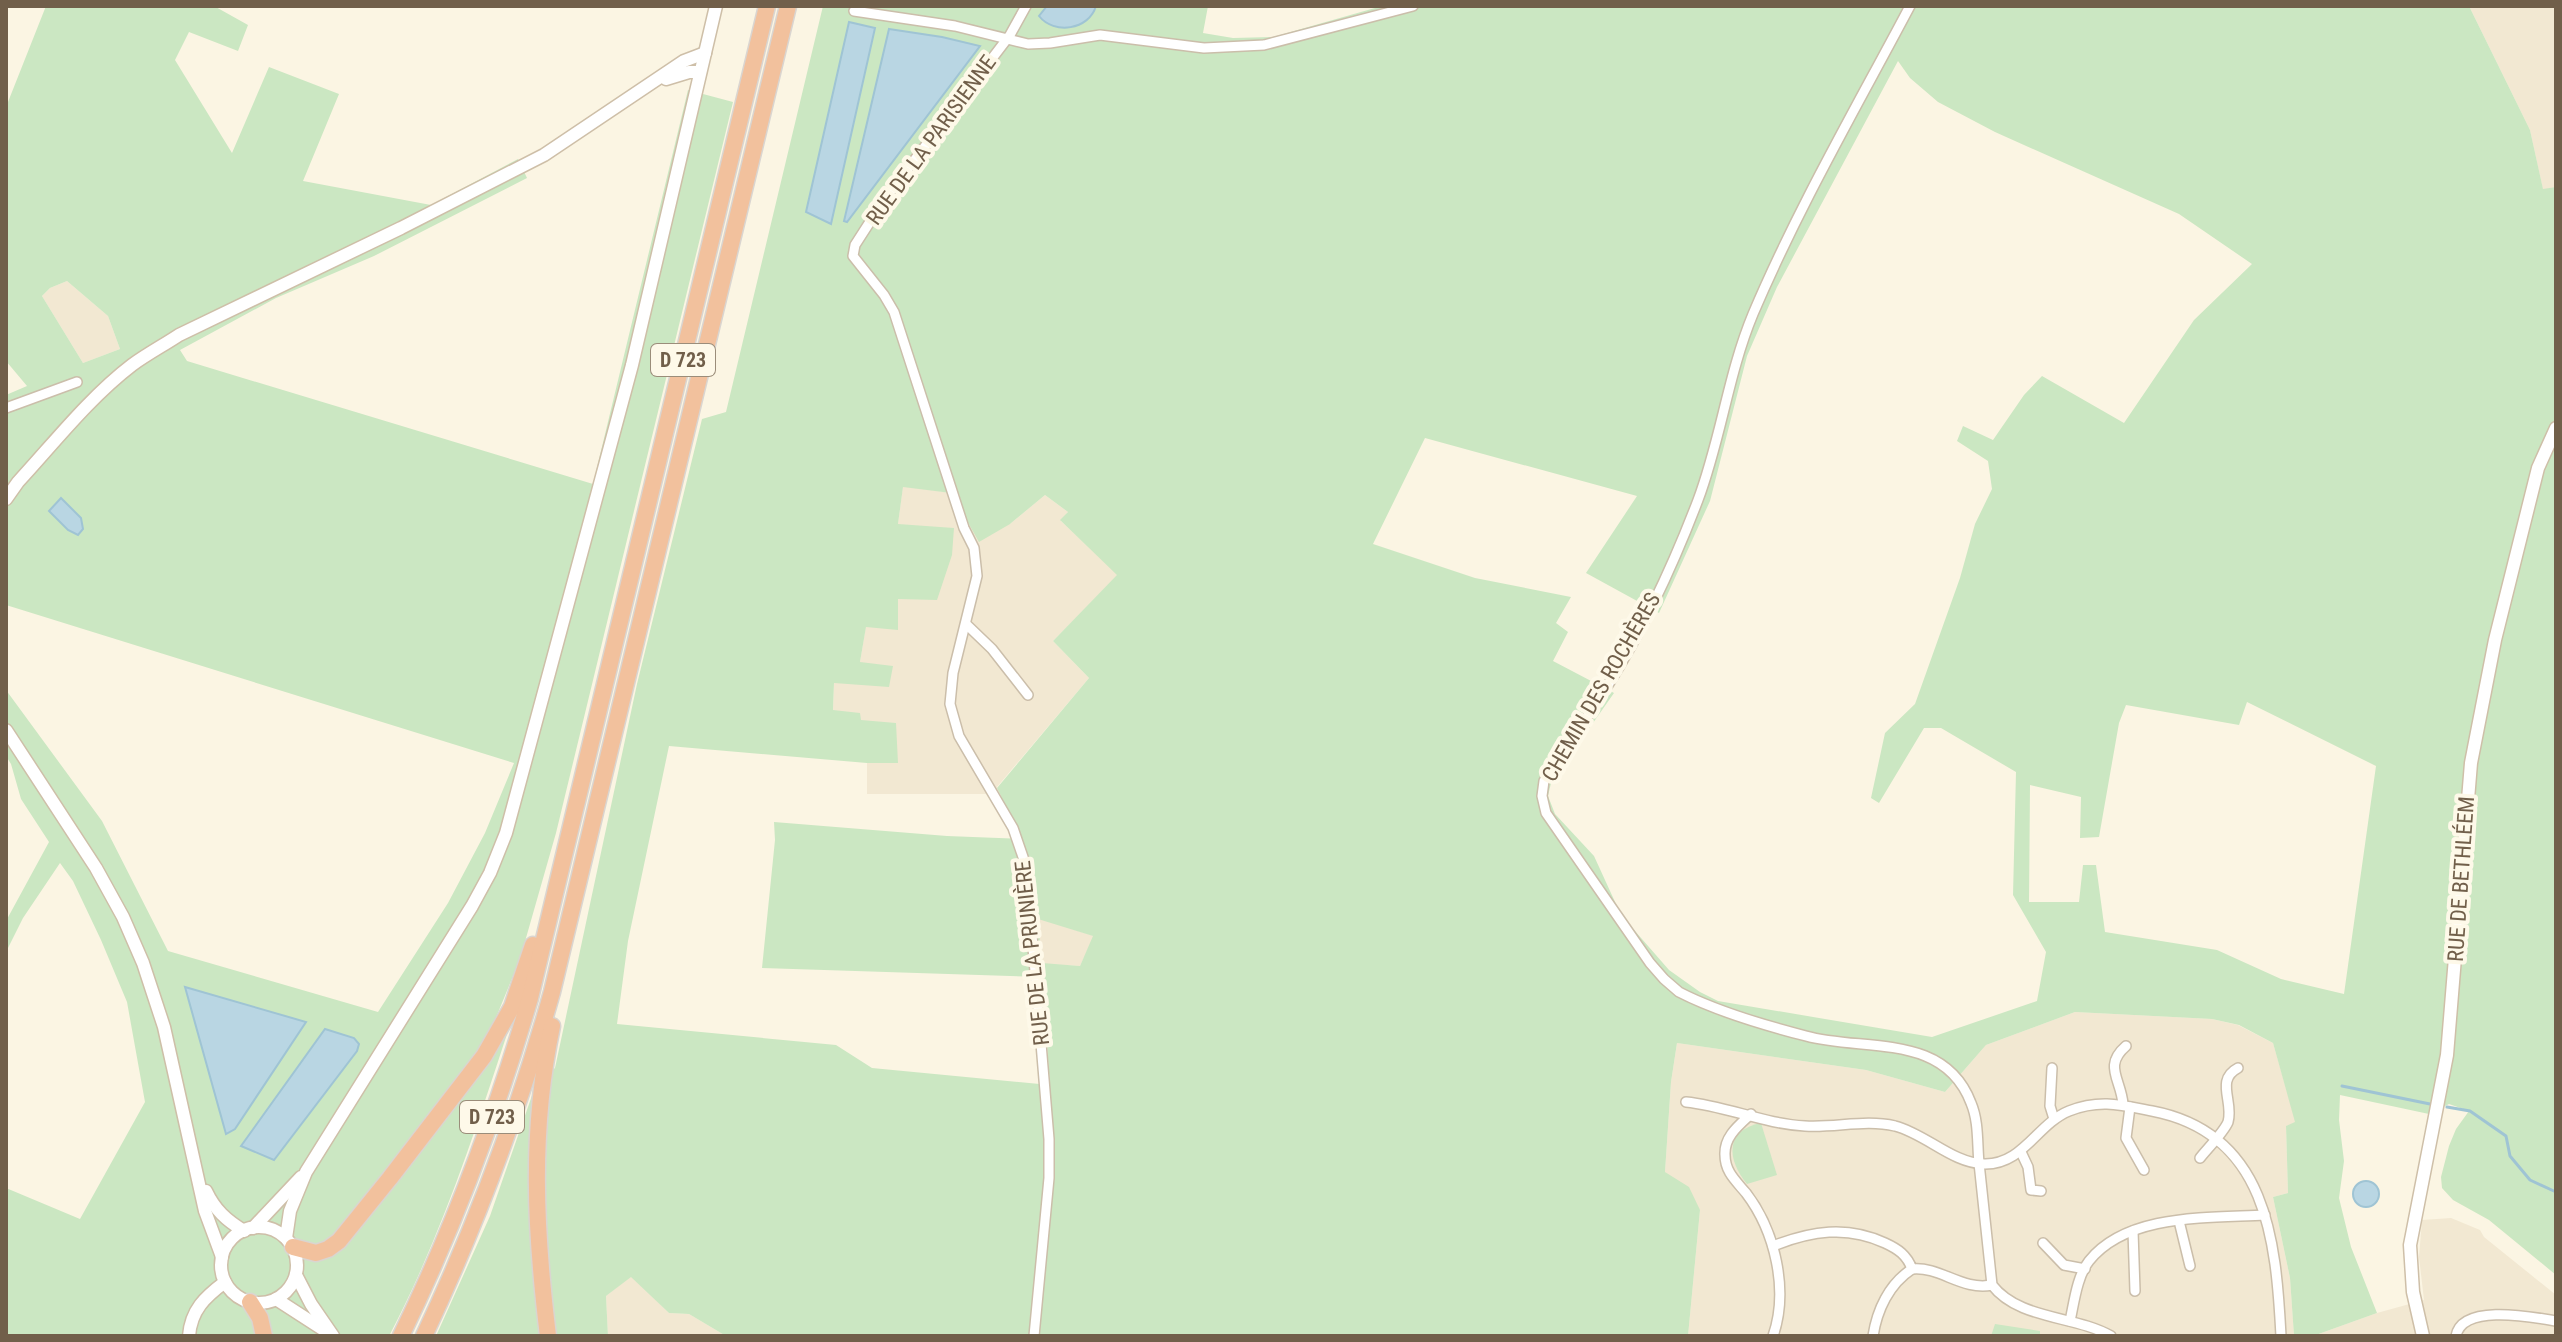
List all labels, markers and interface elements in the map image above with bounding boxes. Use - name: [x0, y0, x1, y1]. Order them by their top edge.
- street label: RUE DE LA PARISIENNE: [861, 50, 1001, 230]
- road number: D 723: [651, 344, 715, 376]
- street label: CHEMIN DES ROCHÈRES: [1537, 588, 1665, 786]
- street label: RUE DE BETHLÉEM: [2443, 795, 2479, 963]
- street label: RUE DE LA PRUNIÈRE: [1010, 859, 1054, 1047]
- road number: D 723: [460, 1101, 524, 1133]

